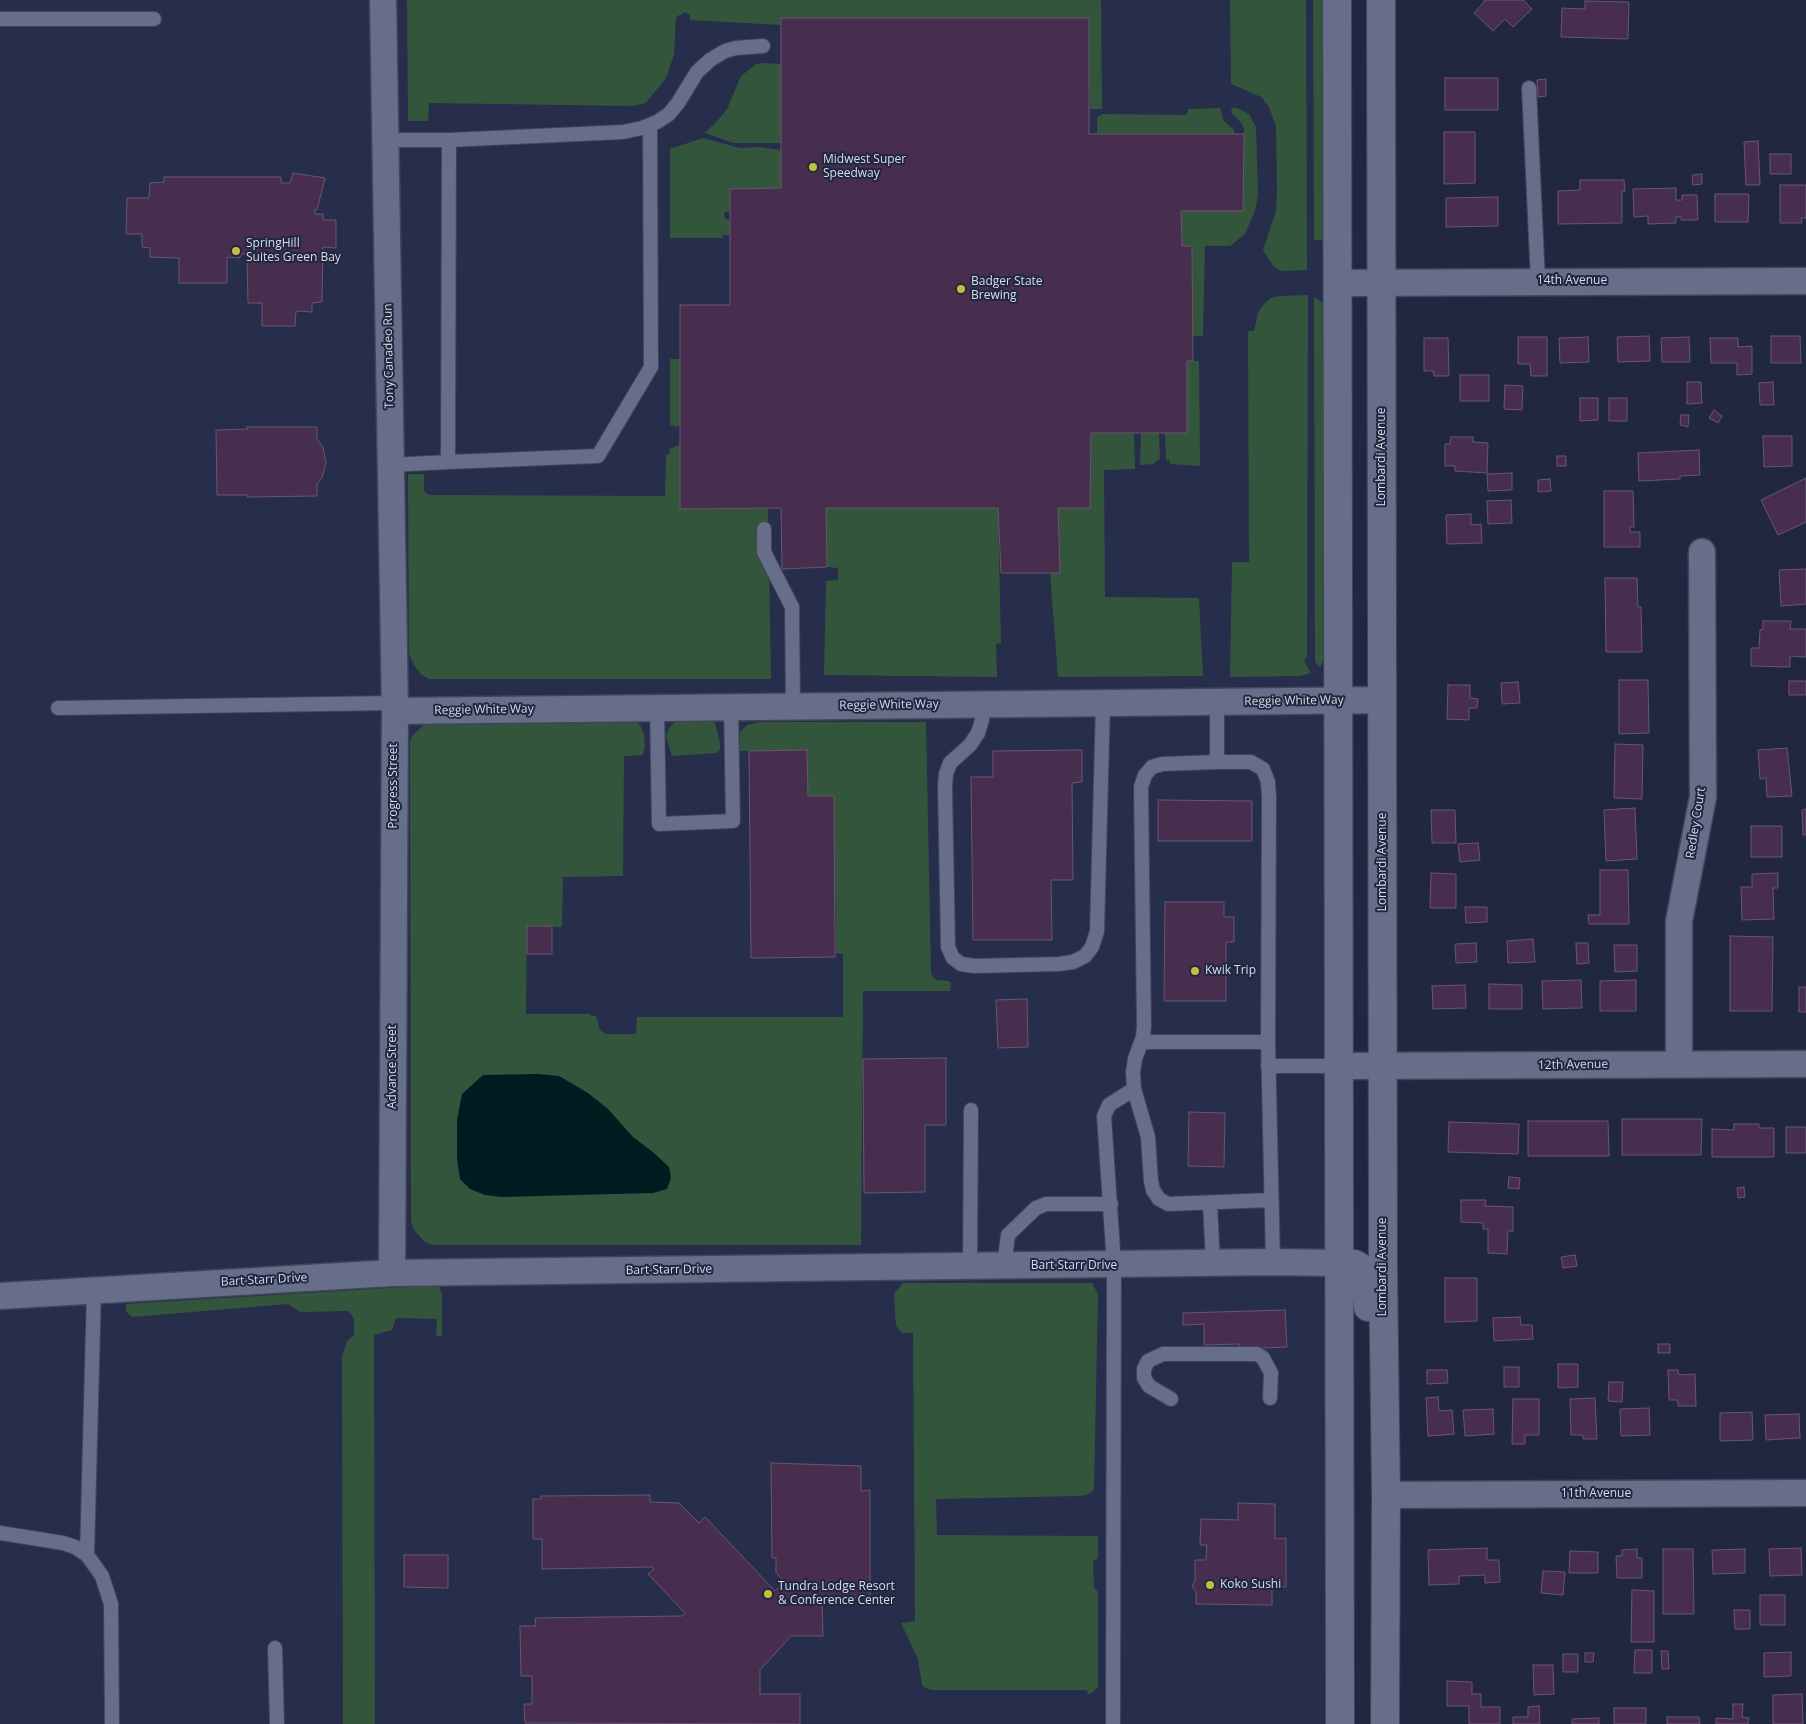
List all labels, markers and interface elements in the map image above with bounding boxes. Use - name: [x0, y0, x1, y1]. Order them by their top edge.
- place label: Midwest Super Speedway: [823, 153, 906, 181]
- marker: Midwest Super Speedway: [807, 161, 819, 173]
- place label: SpringHill Suites Green Bay: [246, 237, 341, 265]
- marker: SpringHill Suites Green Bay: [230, 245, 242, 257]
- street label: 14th Avenue: [1537, 274, 1607, 288]
- place label: Badger State Brewing: [971, 275, 1043, 303]
- marker: Badger State Brewing: [955, 283, 967, 295]
- street label: Tony Canadeo Run: [381, 303, 397, 409]
- street label: Lombardi Avenue: [1375, 408, 1389, 506]
- street label: Reggie White Way: [1244, 693, 1344, 709]
- street label: Reggie White Way: [839, 697, 939, 713]
- street label: Reggie White Way: [434, 702, 534, 718]
- street label: Progress Street: [387, 743, 401, 829]
- street label: Redley Court: [1683, 786, 1709, 860]
- street label: Lombardi Avenue: [1376, 813, 1390, 911]
- place label: Kwik Trip: [1205, 964, 1256, 978]
- marker: Kwik Trip: [1189, 965, 1201, 977]
- street label: Advance Street: [386, 1025, 400, 1109]
- street label: 12th Avenue: [1538, 1057, 1608, 1073]
- street label: Lombardi Avenue: [1376, 1218, 1390, 1316]
- street label: Bart Starr Drive: [1031, 1259, 1117, 1273]
- street label: Bart Starr Drive: [626, 1262, 712, 1278]
- street label: Bart Starr Drive: [220, 1271, 308, 1289]
- street label: 11th Avenue: [1561, 1487, 1631, 1501]
- place label: Koko Sushi: [1220, 1578, 1281, 1592]
- marker: Koko Sushi: [1204, 1579, 1216, 1591]
- place label: Tundra Lodge Resort & Conference Center: [778, 1580, 895, 1608]
- marker: Tundra Lodge Resort & Conference Center: [762, 1588, 774, 1600]

